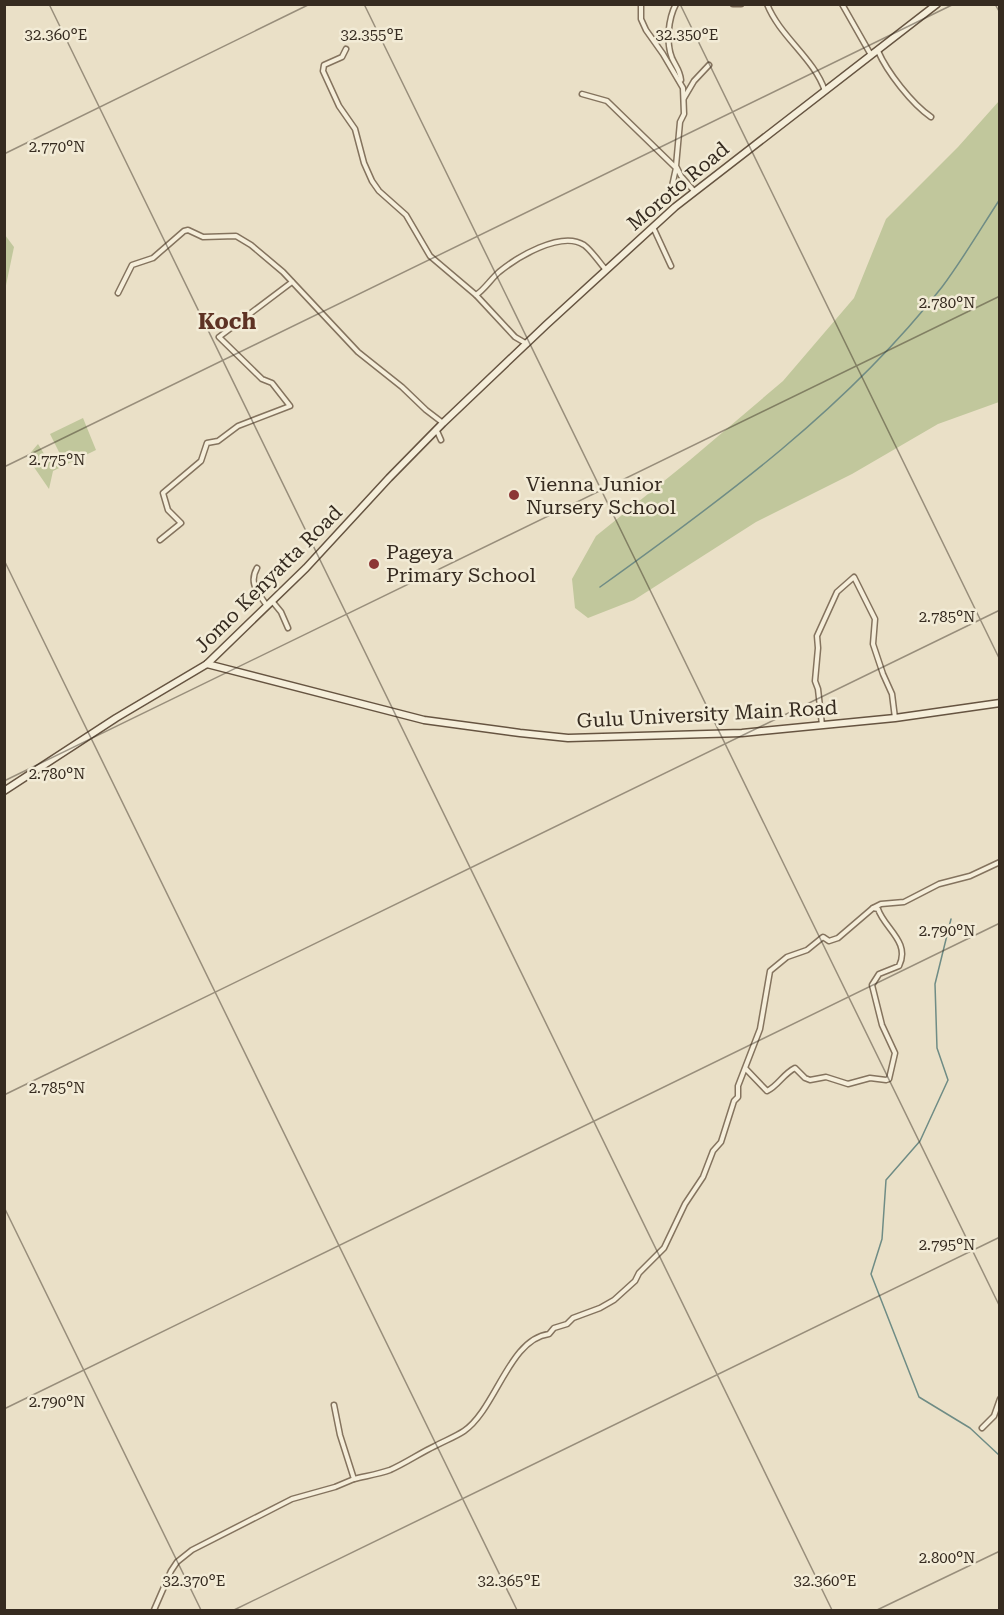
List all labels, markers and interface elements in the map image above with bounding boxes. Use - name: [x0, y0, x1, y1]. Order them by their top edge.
- text: 32.360°E: [25, 26, 87, 44]
- text: 32.355°E: [341, 26, 403, 44]
- text: 32.350°E: [656, 26, 718, 44]
- street label: Moroto Road: [622, 136, 734, 235]
- text: 2.770°N: [29, 138, 85, 156]
- text: 2.780°N: [919, 294, 975, 312]
- district label: Koch: [198, 309, 256, 334]
- text: 2.775°N: [29, 451, 85, 469]
- place label: Vienna Junior Nursery School: [526, 472, 676, 519]
- marker: Vienna Junior Nursery School: [507, 488, 521, 502]
- street label: Jomo Kenyatta Road: [189, 500, 347, 658]
- place label: Pageya Primary School: [386, 540, 536, 587]
- marker: Pageya Primary School: [367, 557, 381, 571]
- text: 2.785°N: [919, 608, 975, 626]
- street label: Gulu University Main Road: [576, 695, 838, 733]
- text: 2.780°N: [29, 765, 85, 783]
- text: 2.790°N: [919, 922, 975, 940]
- text: 2.785°N: [29, 1079, 85, 1097]
- text: 2.795°N: [919, 1236, 975, 1254]
- text: 2.790°N: [29, 1393, 85, 1411]
- text: 2.800°N: [919, 1549, 975, 1567]
- text: 32.370°E: [163, 1572, 225, 1590]
- text: 32.365°E: [478, 1572, 540, 1590]
- text: 32.360°E: [794, 1572, 856, 1590]

